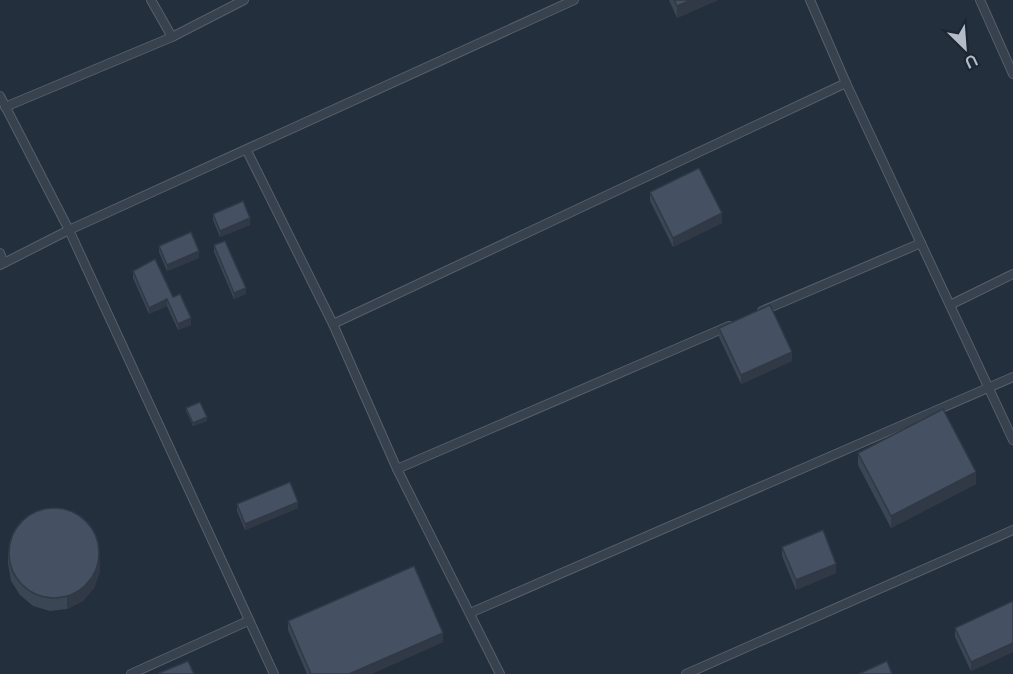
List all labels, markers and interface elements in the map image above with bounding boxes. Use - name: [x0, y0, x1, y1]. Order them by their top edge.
- north arrow: [935, 18, 995, 78]
- text: U: [962, 51, 981, 73]

